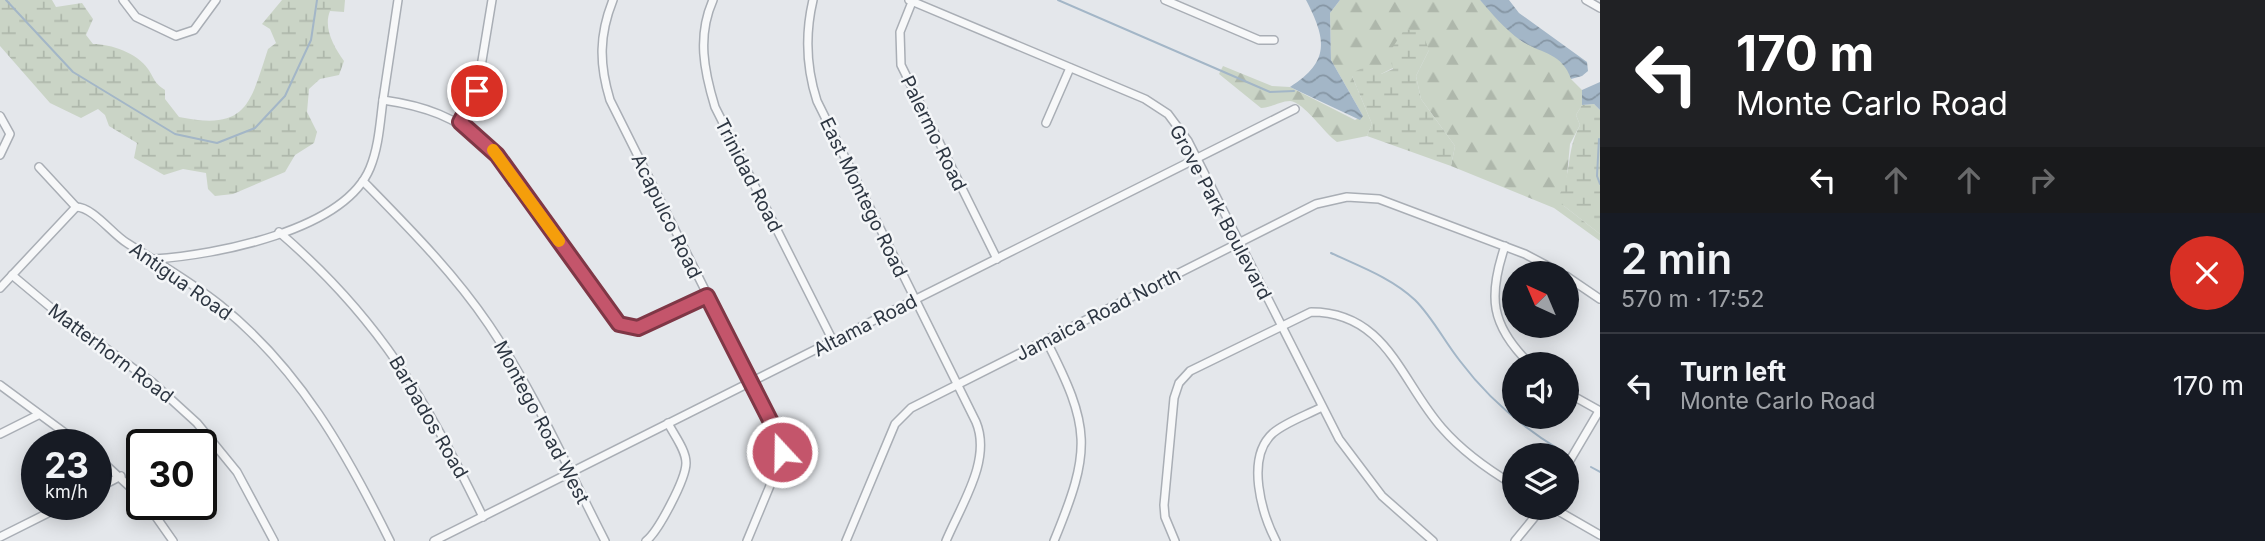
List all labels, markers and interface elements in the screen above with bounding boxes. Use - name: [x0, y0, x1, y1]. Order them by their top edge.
- text: 170 m: [1736, 24, 1874, 83]
- icon: left: [1621, 28, 1712, 119]
- pin: [447, 61, 507, 121]
- icon: arrive: [458, 72, 496, 110]
- street label: Palermo Road: [896, 72, 971, 195]
- text: Monte Carlo Road: [1736, 84, 2008, 123]
- street label: East Montego Road: [815, 114, 912, 281]
- street label: Trinidad Road: [710, 115, 787, 236]
- street label: Grove Park Boulevard: [1165, 121, 1276, 304]
- street label: Acapulco Road: [626, 150, 707, 282]
- icon: left: [1804, 161, 1842, 199]
- icon: ahead: [1877, 161, 1915, 199]
- icon: ahead: [1950, 161, 1988, 199]
- icon: right: [2023, 161, 2061, 199]
- text: 2 min: [1621, 233, 1732, 284]
- button: close: [2170, 236, 2244, 310]
- street label: Antigua Road: [125, 238, 236, 325]
- north arrow: [1502, 261, 1578, 338]
- map controls: [1502, 261, 1579, 520]
- street label: Jamaica Road North: [1012, 263, 1185, 366]
- text: 570 m · 17:52: [1621, 285, 1765, 313]
- street label: Altama Road: [809, 289, 921, 361]
- street label: Matterhorn Road: [44, 299, 178, 408]
- street label: Montego Road West: [489, 337, 594, 508]
- street label: Barbados Road: [384, 352, 473, 482]
- button: sound: [1502, 352, 1579, 429]
- text: Turn left: [1680, 356, 1786, 387]
- icon: left: [1621, 367, 1659, 405]
- text: 170 m: [2173, 370, 2244, 401]
- text: Monte Carlo Road: [1680, 387, 1875, 415]
- position arrow: [745, 415, 819, 489]
- speed limit sign: 30: [126, 429, 217, 520]
- button: layers: [1502, 443, 1579, 520]
- text: 23: [44, 444, 89, 486]
- text: km/h: [45, 481, 88, 502]

